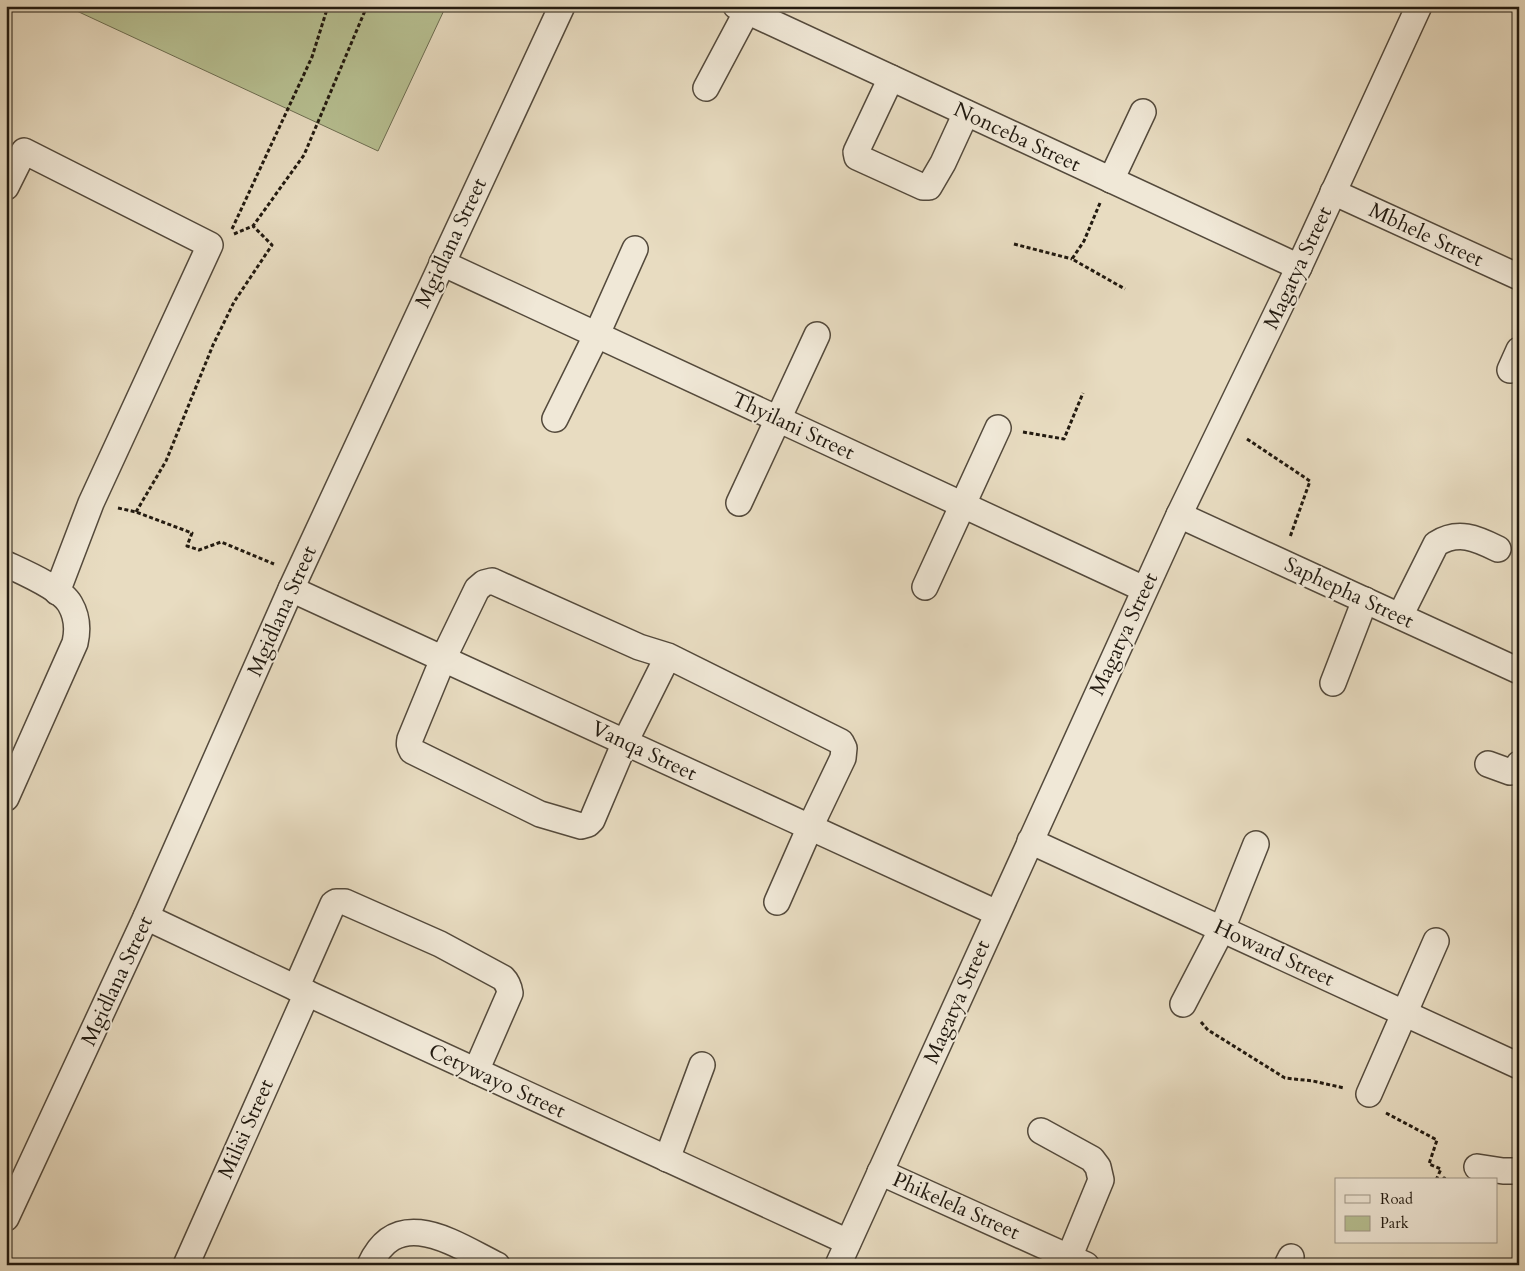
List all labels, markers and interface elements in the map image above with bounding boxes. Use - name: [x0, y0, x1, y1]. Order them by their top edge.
- street label: Nonceba Street: [949, 95, 1085, 179]
- street label: Mgidlana Street: [408, 173, 494, 313]
- street label: Mbhele Street: [1364, 196, 1488, 274]
- street label: Magatya Street: [1257, 201, 1339, 334]
- street label: Thyilani Street: [727, 385, 859, 467]
- street label: Mgidlana Street: [240, 541, 324, 681]
- street label: Saphepha Street: [1280, 550, 1419, 636]
- street label: Magatya Street: [1083, 567, 1165, 700]
- street label: Vanqa Street: [587, 714, 702, 788]
- street label: Mgidlana Street: [74, 911, 160, 1051]
- street label: Howard Street: [1209, 912, 1339, 994]
- street label: Magatya Street: [917, 935, 997, 1068]
- street label: Cetywayo Street: [424, 1037, 570, 1126]
- street label: Milisi Street: [211, 1074, 281, 1183]
- street label: Phikelela Street: [888, 1165, 1024, 1247]
- legend: [1335, 1178, 1498, 1244]
- text: Road: [1380, 1189, 1413, 1209]
- text: Park: [1380, 1213, 1409, 1233]

